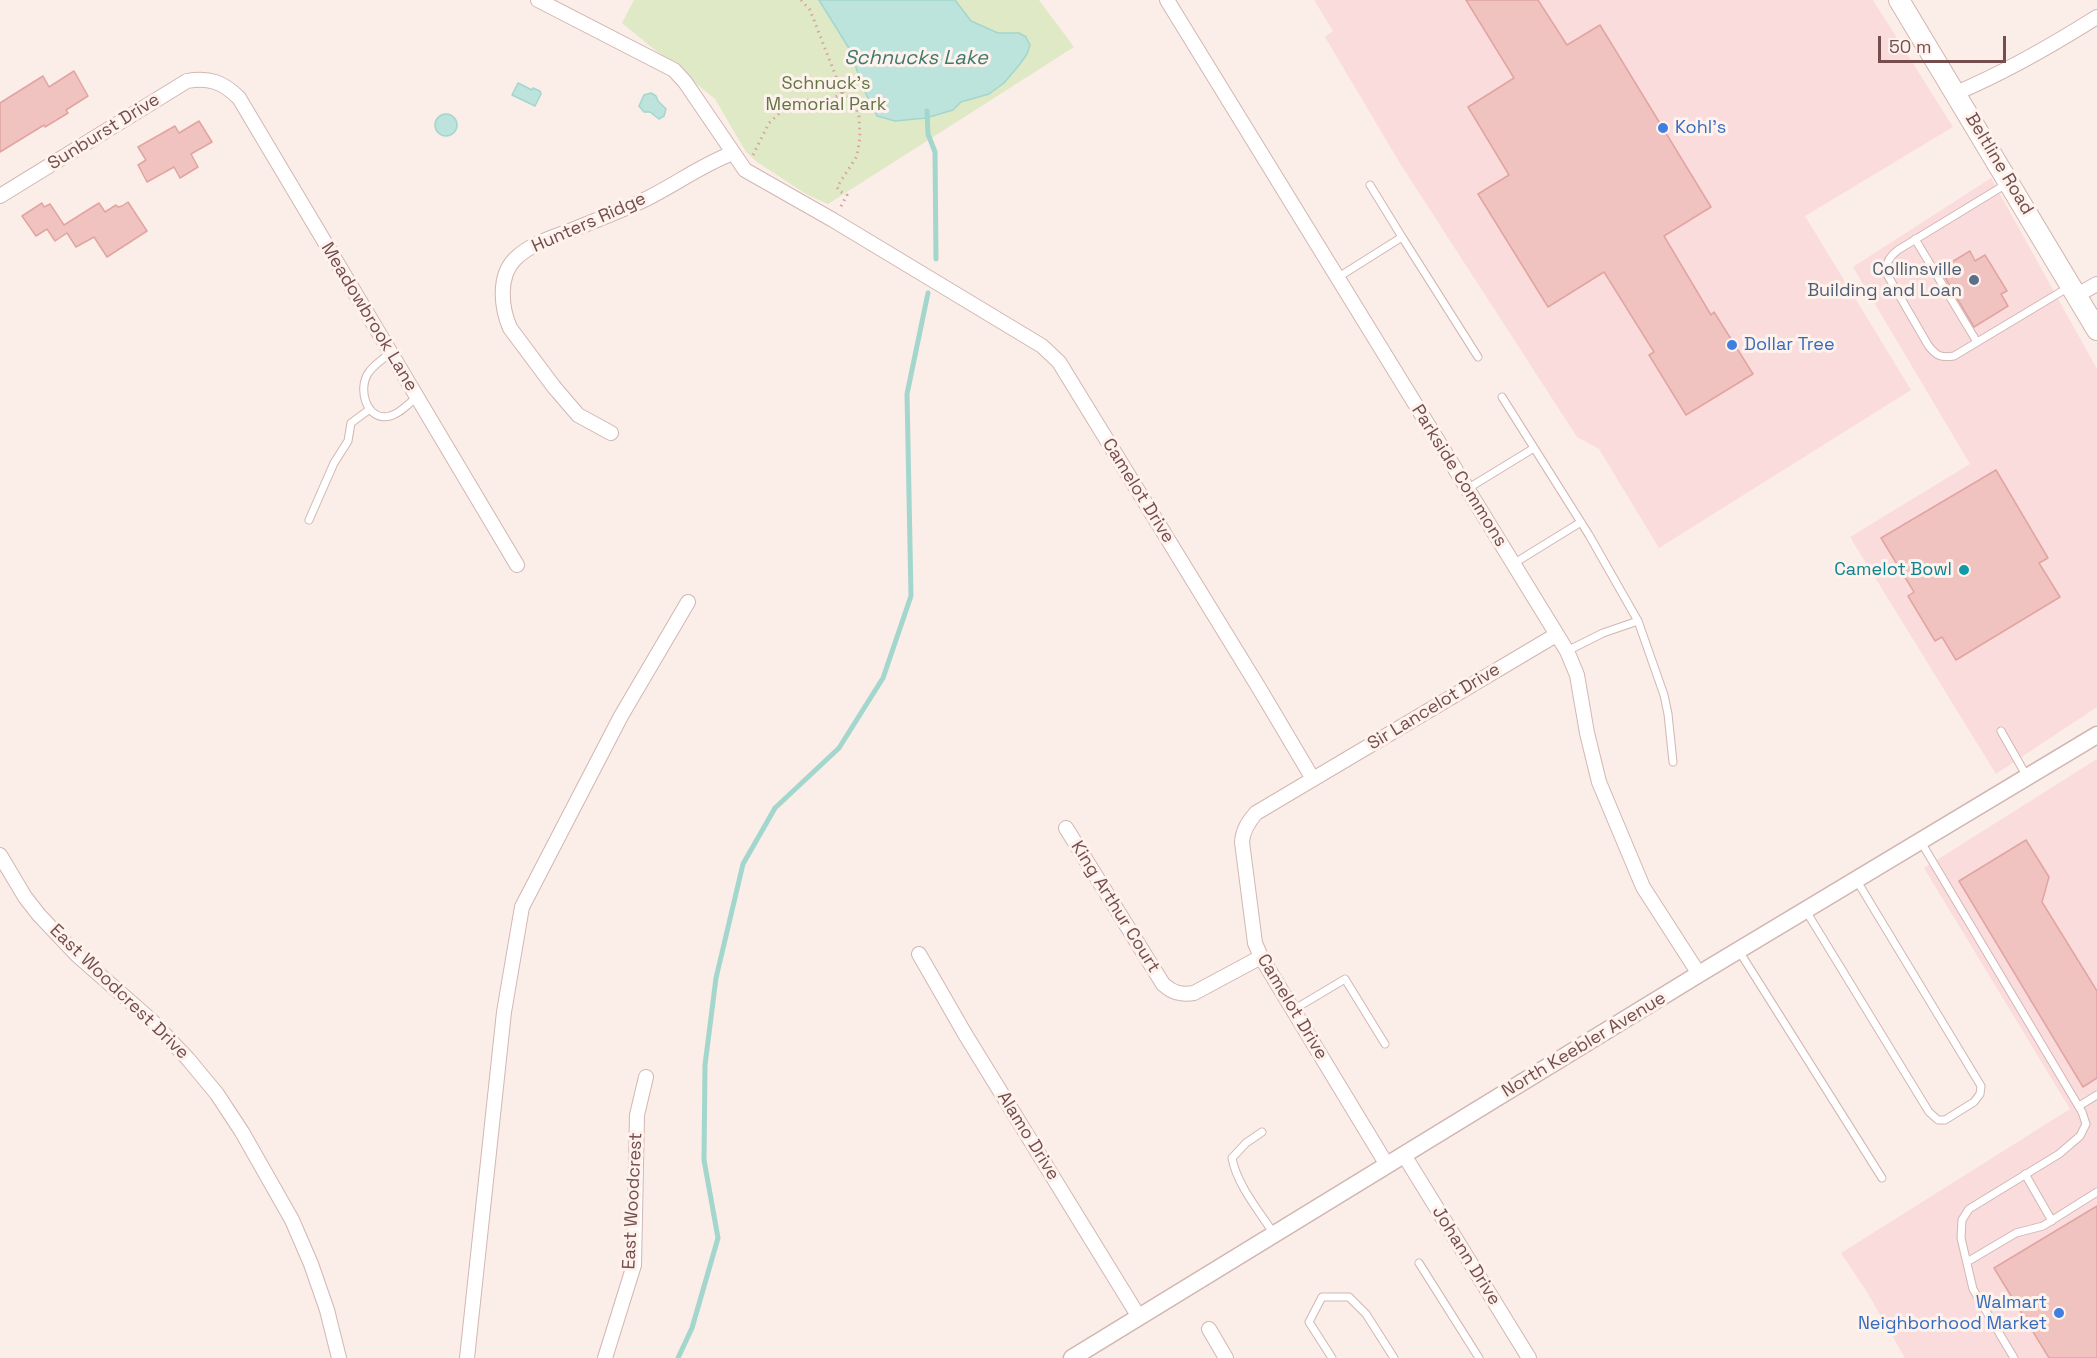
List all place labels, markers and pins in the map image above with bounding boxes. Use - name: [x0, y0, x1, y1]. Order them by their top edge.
- place label: Kohl's: [1675, 117, 1726, 139]
- marker: Kohl's: [1656, 121, 1670, 135]
- place label: Collinsville Building and Loan: [1807, 259, 1962, 302]
- marker: Collinsville Building and Loan: [1967, 273, 1981, 287]
- place label: Dollar Tree: [1744, 334, 1835, 356]
- marker: Dollar Tree: [1725, 338, 1739, 352]
- place label: Camelot Bowl: [1834, 559, 1952, 581]
- marker: Camelot Bowl: [1957, 563, 1971, 577]
- place label: Walmart Neighborhood Market: [1858, 1292, 2047, 1334]
- marker: Walmart Neighborhood Market: [2052, 1306, 2066, 1320]

